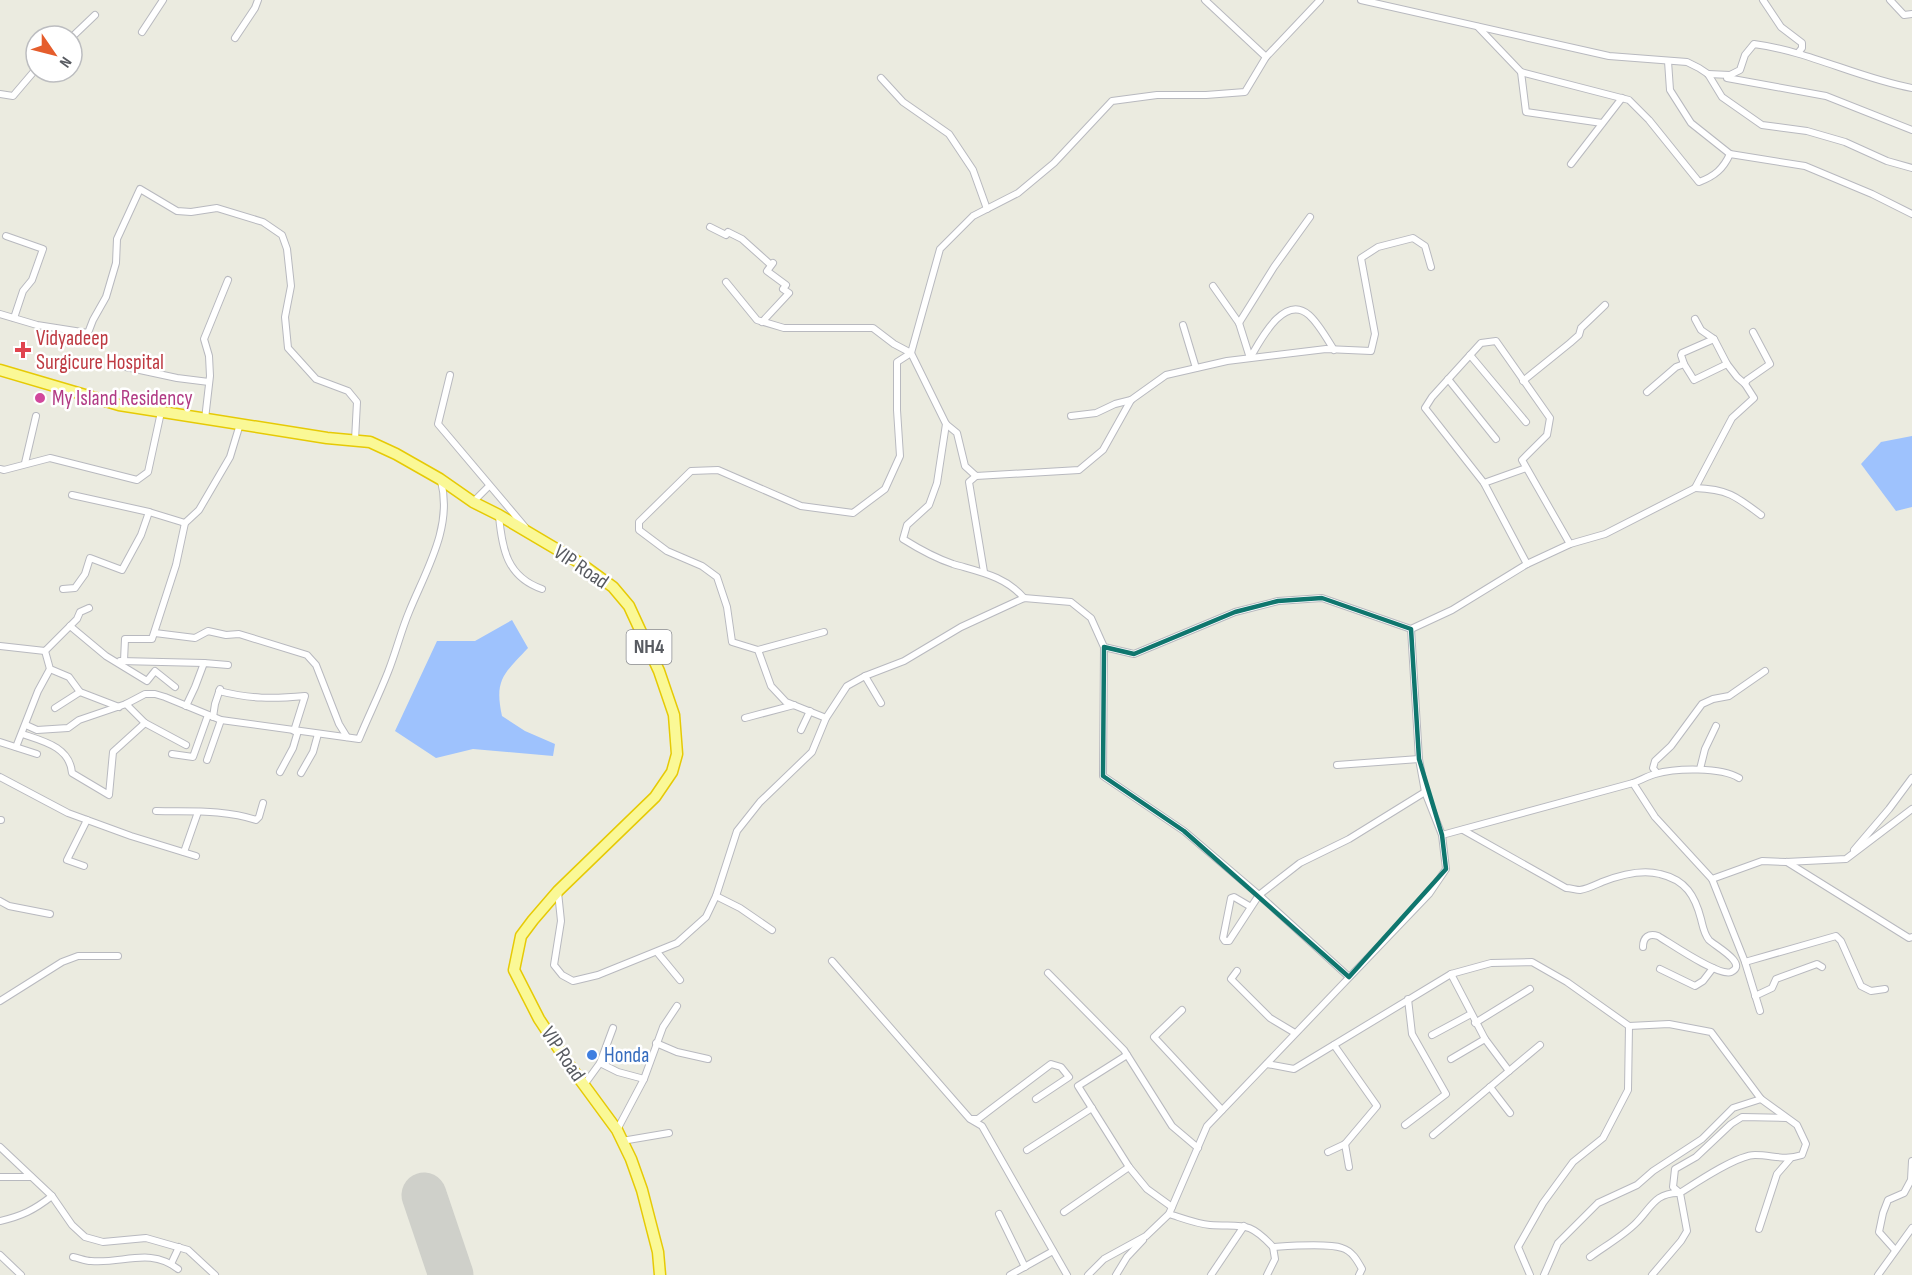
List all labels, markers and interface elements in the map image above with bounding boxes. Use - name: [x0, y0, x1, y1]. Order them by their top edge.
- north arrow: [24, 24, 84, 84]
- text: N: [55, 53, 75, 71]
- place label: Vidyadeep Surgicure Hospital: [36, 326, 164, 375]
- marker: Vidyadeep Surgicure Hospital: [14, 341, 32, 359]
- place label: My Island Residency: [52, 386, 193, 411]
- marker: My Island Residency: [33, 391, 47, 405]
- street label: VIP Road: [549, 540, 613, 594]
- road number: NH4: [626, 630, 672, 664]
- street label: VIP Road: [536, 1022, 590, 1086]
- place label: Honda: [604, 1043, 649, 1068]
- marker: Honda: [585, 1048, 599, 1062]

